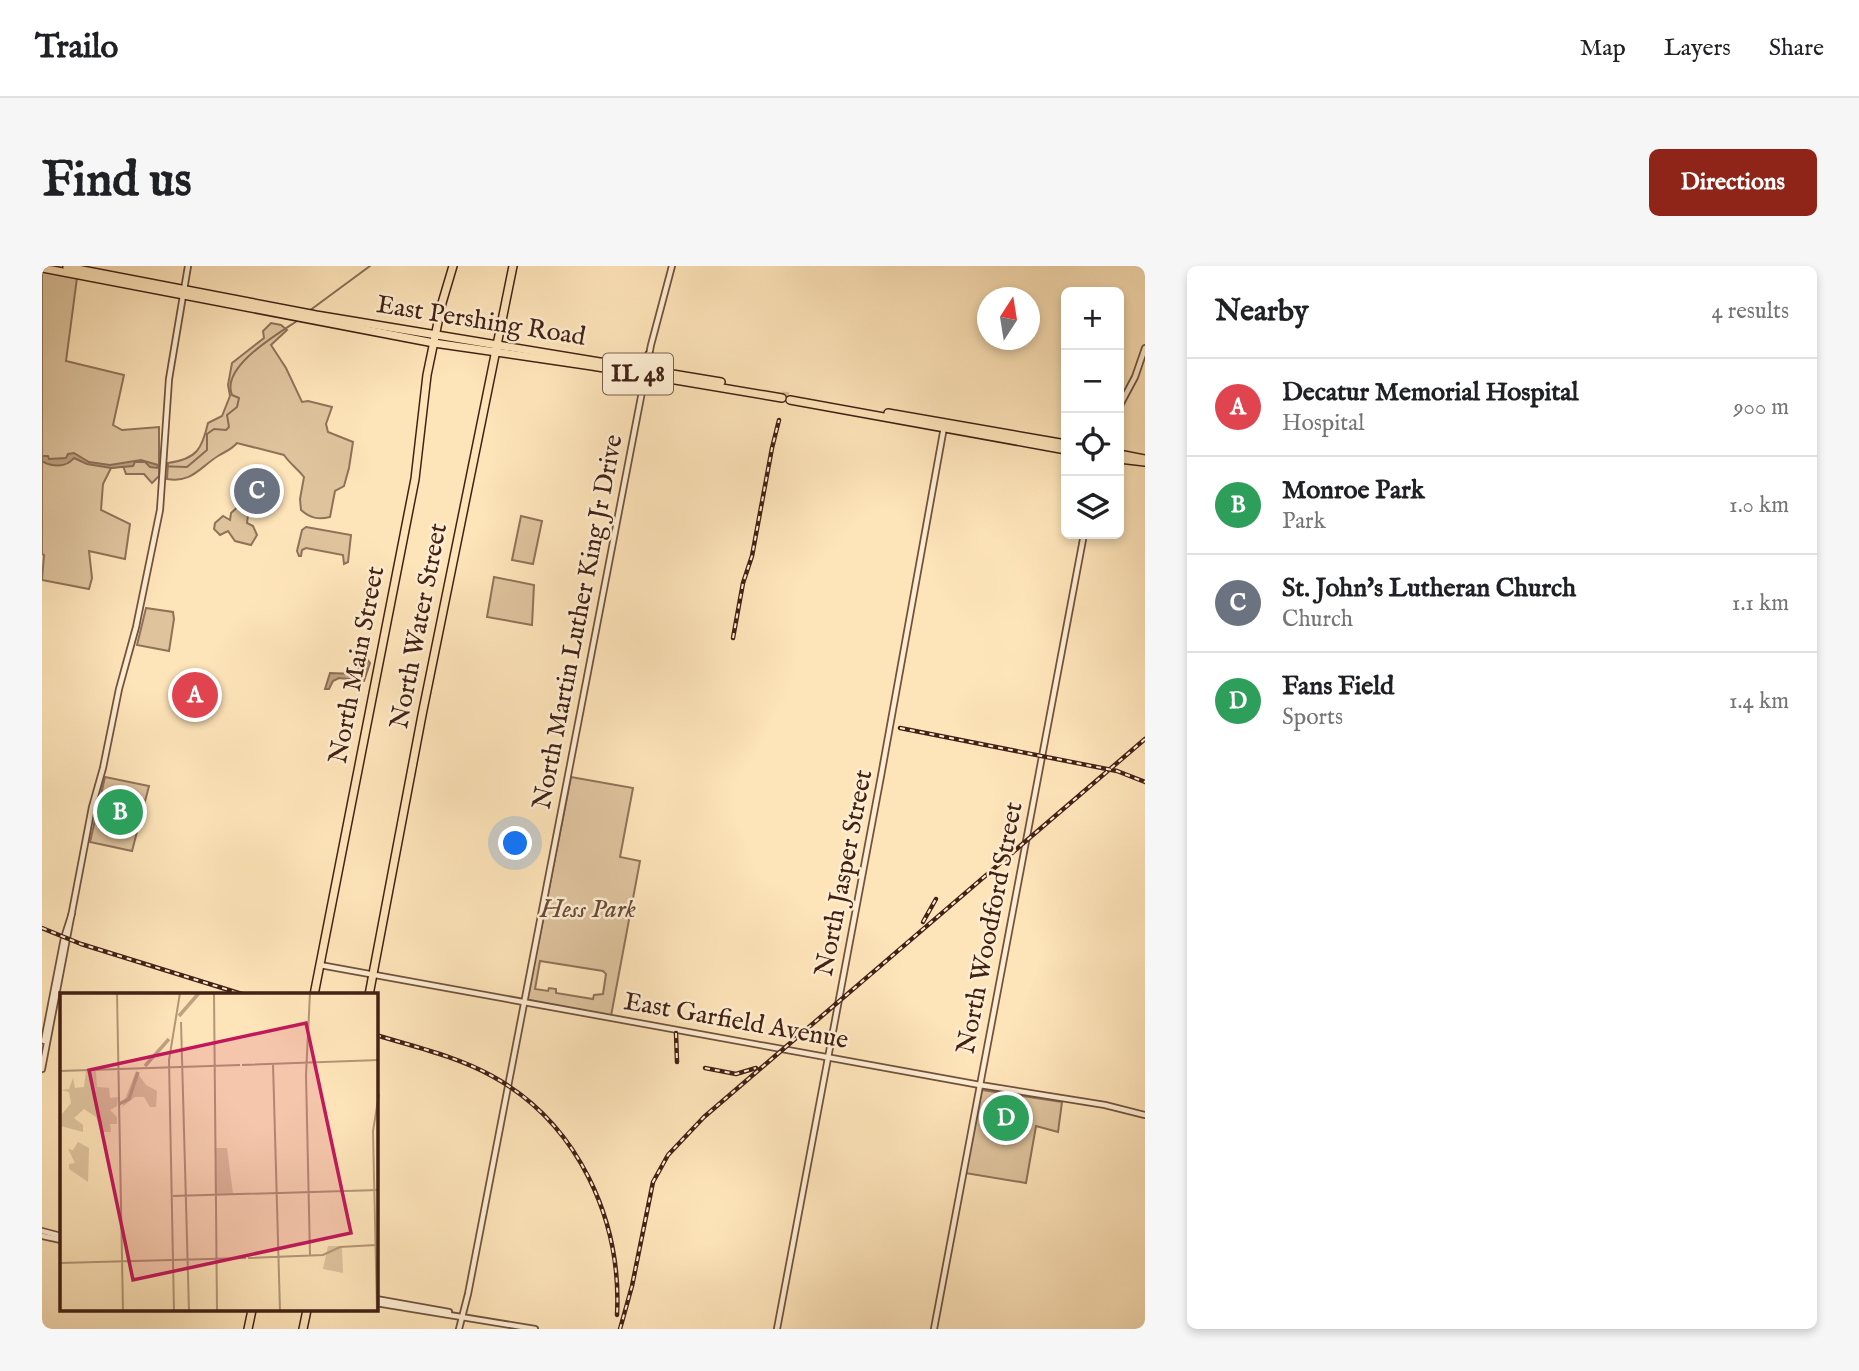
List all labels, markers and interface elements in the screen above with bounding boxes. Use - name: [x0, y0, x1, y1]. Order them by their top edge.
- text: Trailo: [35, 27, 118, 69]
- text: Map: [1580, 33, 1626, 64]
- text: Layers: [1664, 33, 1731, 64]
- text: Share: [1769, 33, 1824, 64]
- button: Directions: [1649, 149, 1817, 216]
- text: Find us: [42, 151, 192, 213]
- north arrow: [977, 287, 1040, 350]
- map controls: [1061, 287, 1124, 539]
- button: +: [1061, 287, 1124, 350]
- street label: East Pershing Road: [374, 288, 588, 354]
- text: Nearby: [1215, 293, 1308, 331]
- text: 4 results: [1711, 297, 1789, 326]
- button: −: [1061, 350, 1124, 413]
- road number: IL 48: [603, 354, 673, 394]
- text: Decatur Memorial Hospital: [1282, 376, 1579, 409]
- text: A: [1230, 393, 1246, 422]
- text: 900 m: [1734, 393, 1789, 422]
- text: Hospital: [1282, 409, 1364, 438]
- button: locate: [1061, 413, 1124, 476]
- street label: North Martin Luther King Jr Drive: [525, 432, 631, 812]
- pin: C: [234, 465, 280, 517]
- text: Monroe Park: [1282, 474, 1425, 507]
- button: layers: [1061, 476, 1124, 539]
- text: B: [1230, 491, 1246, 520]
- text: 1.0 km: [1729, 491, 1789, 520]
- text: Park: [1282, 507, 1326, 536]
- street label: North Water Street: [383, 520, 455, 732]
- street label: North Main Street: [322, 563, 392, 767]
- text: St. John's Lutheran Church: [1282, 572, 1576, 605]
- text: C: [1230, 589, 1246, 618]
- text: 1.1 km: [1732, 589, 1789, 618]
- text: Church: [1282, 605, 1353, 634]
- pin: A: [172, 669, 218, 721]
- text: Fans Field: [1282, 670, 1394, 703]
- text: D: [1229, 687, 1247, 716]
- text: 1.4 km: [1729, 687, 1789, 716]
- text: Sports: [1282, 703, 1343, 732]
- street label: North Jasper Street: [808, 767, 880, 979]
- pin: B: [97, 786, 143, 838]
- street label: North Woodford Street: [949, 799, 1031, 1057]
- your location: [498, 826, 532, 860]
- park label: Hess Park: [539, 893, 637, 926]
- street label: East Garfield Avenue: [621, 985, 851, 1057]
- inset map: [60, 993, 378, 1312]
- pin: D: [983, 1092, 1029, 1144]

